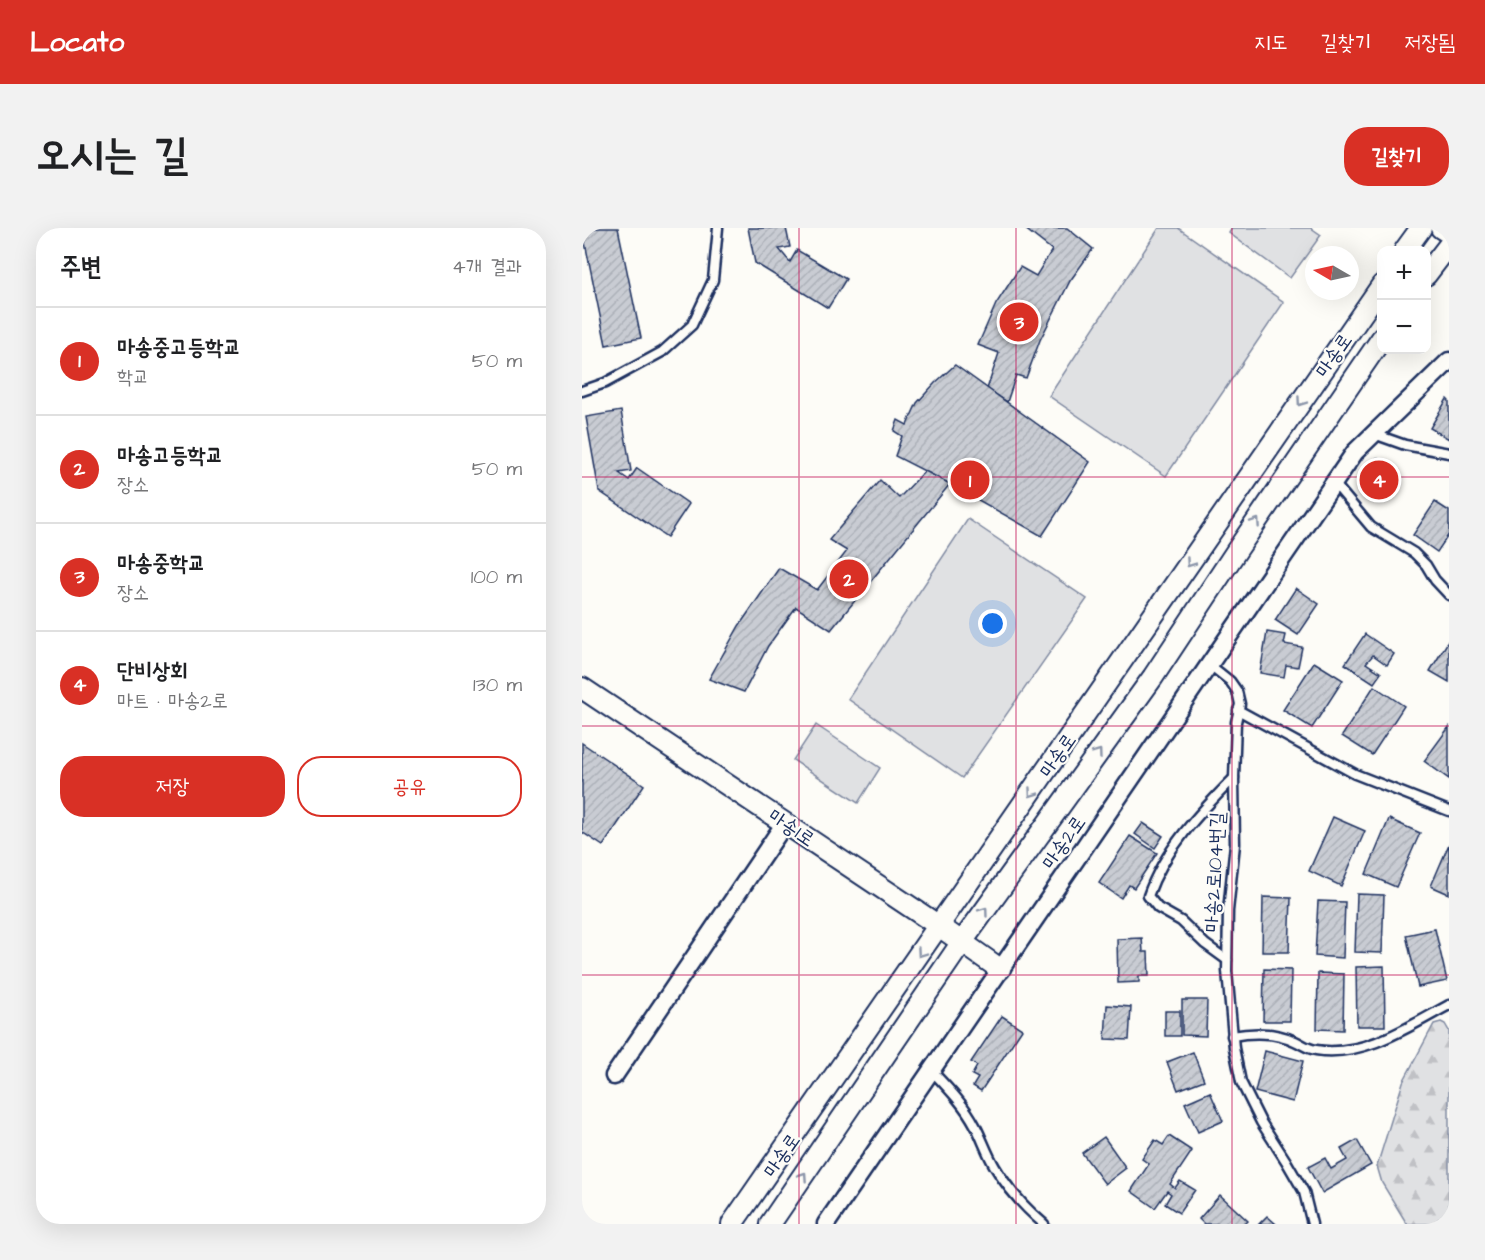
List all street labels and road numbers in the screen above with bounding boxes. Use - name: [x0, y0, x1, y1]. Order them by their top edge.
- street label: 마송로: [1309, 328, 1359, 383]
- street label: 마송로: [1033, 728, 1083, 783]
- street label: 마송1로: [763, 802, 820, 854]
- street label: 마송2로: [1035, 810, 1092, 875]
- street label: 마송2로104번길: [1198, 811, 1232, 933]
- street label: 마송로: [757, 1128, 807, 1183]

